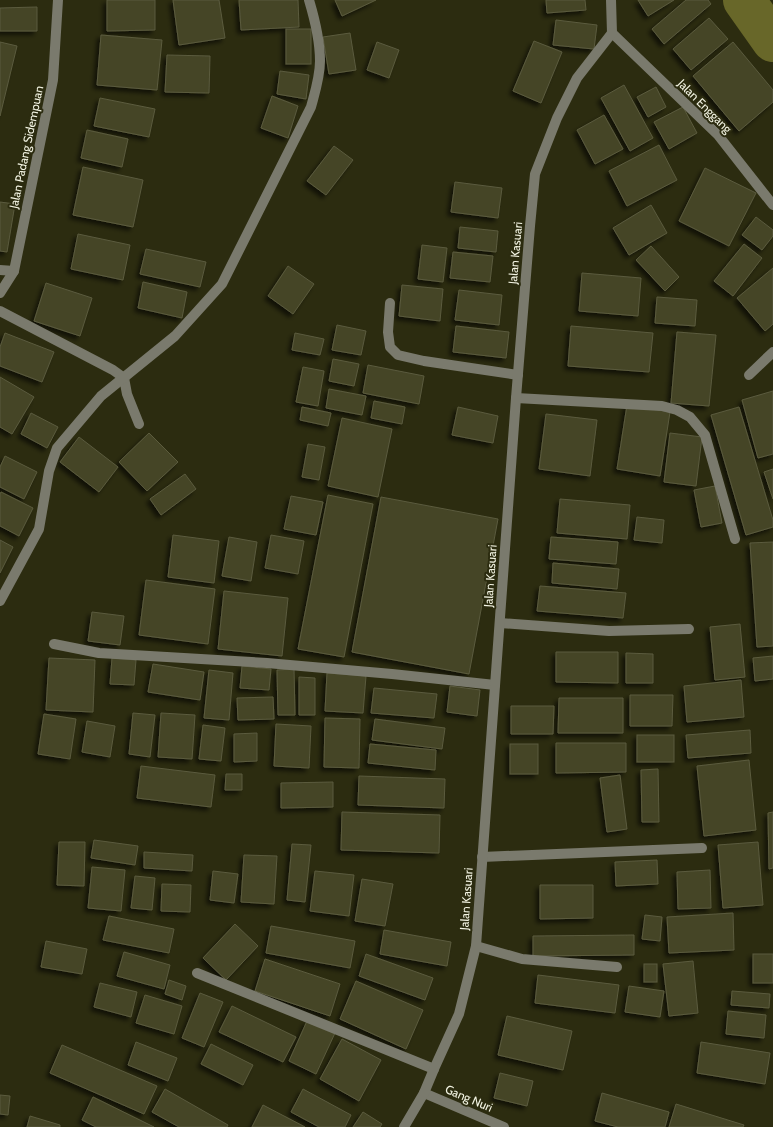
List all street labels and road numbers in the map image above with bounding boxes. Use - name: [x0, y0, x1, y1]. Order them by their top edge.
- street label: Jalan Enggang: [674, 75, 736, 137]
- street label: Jalan Padang Sidempuan: [5, 84, 46, 211]
- street label: Jalan Kasuari: [505, 221, 525, 286]
- street label: Jalan Kasuari: [480, 544, 500, 609]
- street label: Jalan Kasuari: [456, 867, 476, 932]
- street label: Gang Nuri: [443, 1081, 495, 1115]

